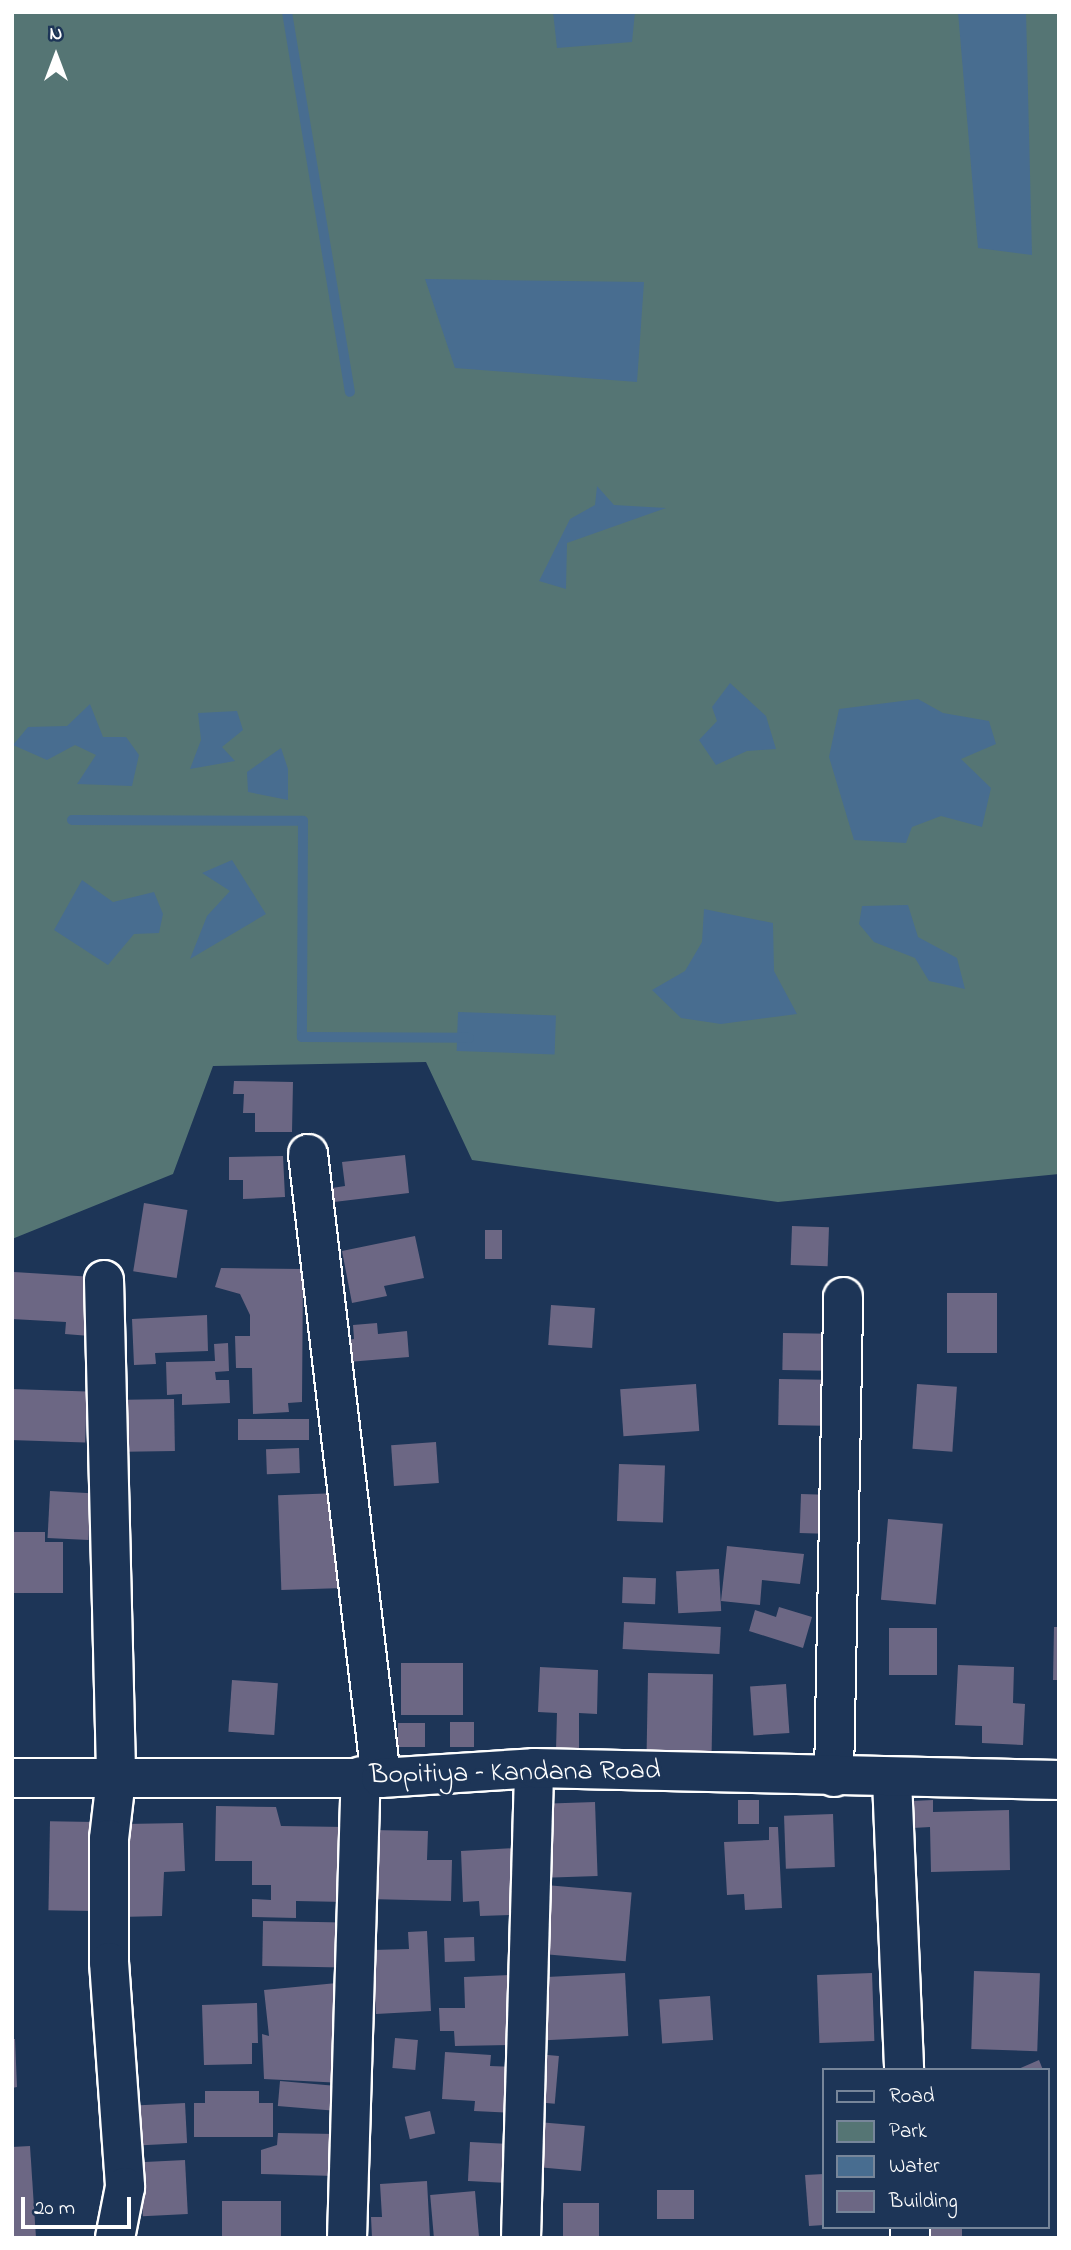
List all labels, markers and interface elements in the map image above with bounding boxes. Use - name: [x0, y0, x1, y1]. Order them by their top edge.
- north arrow: [21, 21, 91, 91]
- text: N: [50, 21, 62, 48]
- street label: Bopitiya – Kandana Road: [369, 1755, 661, 1793]
- legend: [822, 2068, 1050, 2229]
- text: Road: [889, 2082, 935, 2112]
- text: Park: [889, 2117, 927, 2147]
- text: Water: [889, 2152, 940, 2182]
- scale bar: [24, 2184, 135, 2228]
- text: Building: [889, 2187, 958, 2217]
- text: 20 m: [34, 2194, 75, 2224]

